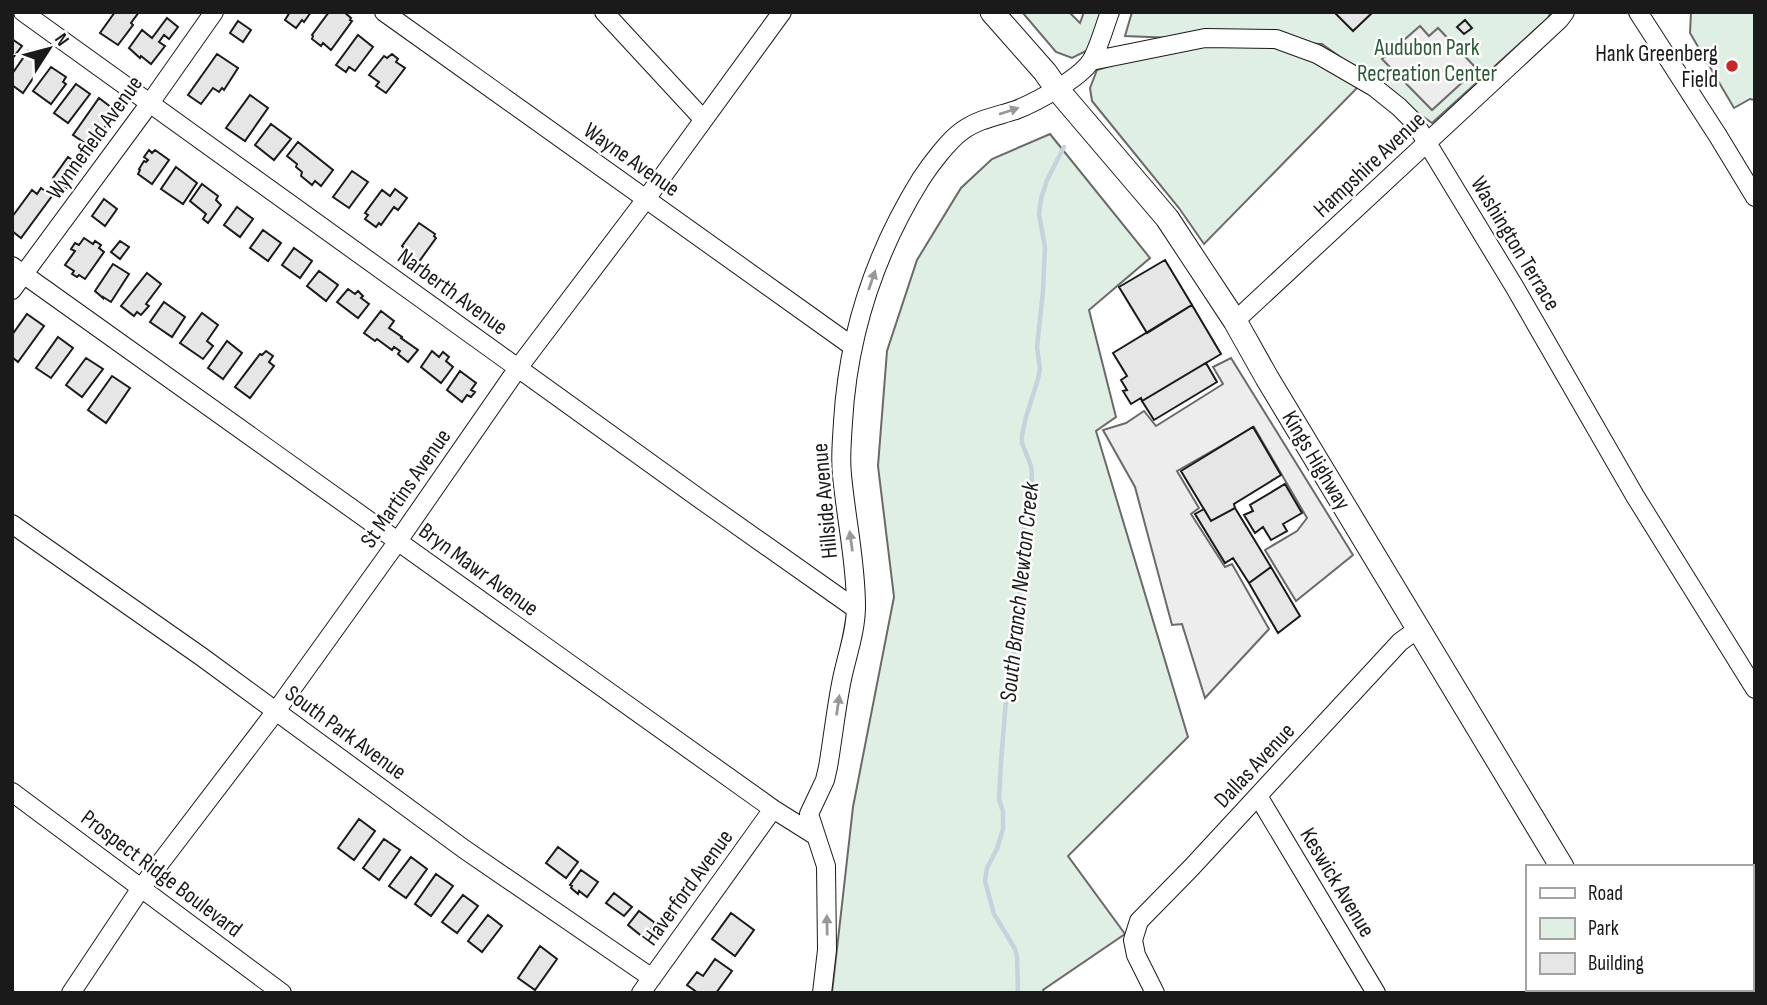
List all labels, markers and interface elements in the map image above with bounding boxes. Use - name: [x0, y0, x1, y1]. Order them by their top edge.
- north arrow: [14, 14, 84, 84]
- text: N: [49, 29, 74, 51]
- park label: Audubon Park Recreation Center: [1357, 34, 1497, 88]
- place label: Hank Greenberg Field: [1595, 40, 1718, 94]
- marker: Hank Greenberg Field: [1724, 58, 1740, 74]
- street label: Wynnefield Avenue: [41, 70, 149, 205]
- one-way arrow: [999, 105, 1020, 116]
- street label: Hampshire Avenue: [1308, 106, 1431, 224]
- street label: Wayne Avenue: [578, 117, 685, 203]
- street label: Washington Terrace: [1464, 171, 1566, 316]
- street label: Narberth Avenue: [392, 242, 513, 341]
- one-way arrow: [867, 270, 878, 291]
- street label: Kings Highway: [1276, 406, 1357, 515]
- street label: St Martins Avenue: [354, 424, 457, 554]
- street label: Hillside Avenue: [806, 442, 844, 560]
- water label: South Branch Newton Creek: [994, 480, 1046, 703]
- street label: Bryn Mawr Avenue: [413, 517, 544, 623]
- one-way arrow: [845, 530, 856, 552]
- street label: South Park Avenue: [279, 679, 412, 786]
- one-way arrow: [832, 694, 843, 716]
- street label: Dallas Avenue: [1208, 718, 1301, 814]
- street label: Prospect Ridge Boulevard: [75, 804, 248, 944]
- street label: Keswick Avenue: [1294, 823, 1381, 942]
- street label: Haverford Avenue: [636, 824, 739, 951]
- legend: [1526, 865, 1753, 991]
- text: Road: [1588, 881, 1623, 906]
- one-way arrow: [821, 914, 833, 936]
- text: Park: [1588, 916, 1619, 941]
- text: Building: [1588, 951, 1644, 976]

